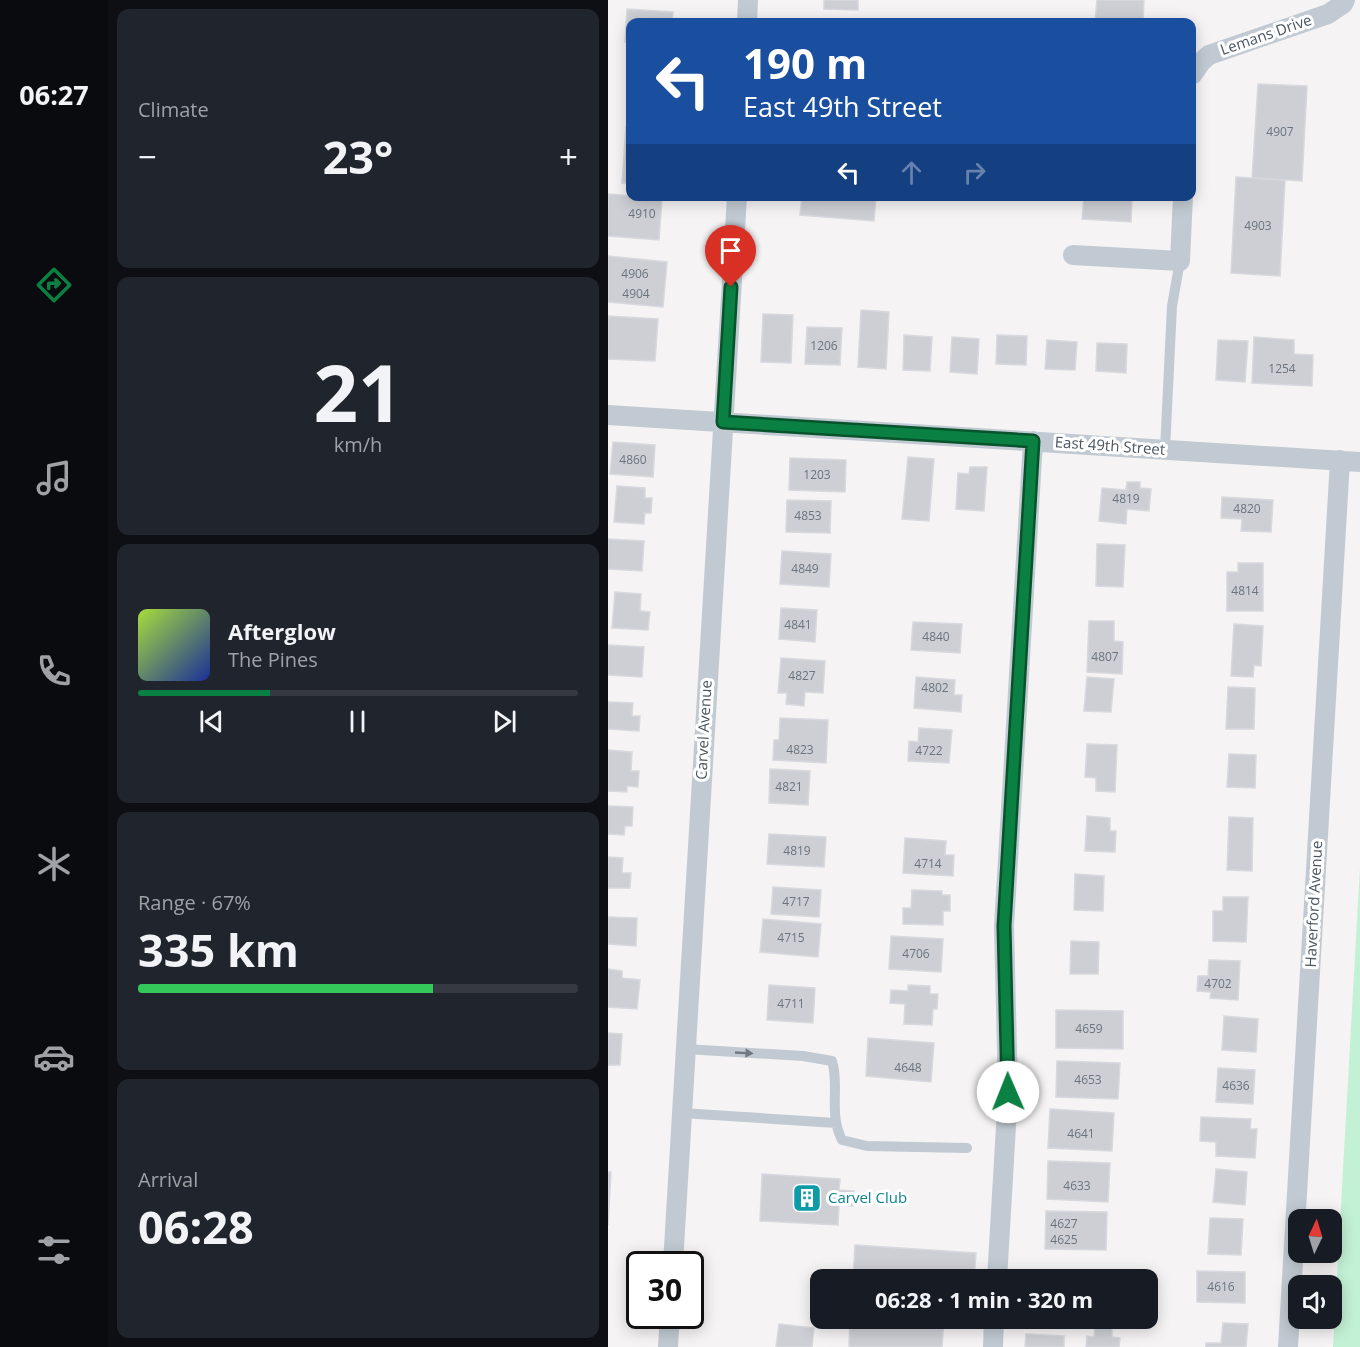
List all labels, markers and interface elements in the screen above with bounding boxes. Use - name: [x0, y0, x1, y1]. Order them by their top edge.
- street label: Lemans Drive: [1217, 9, 1314, 59]
- text: 190 m: [743, 34, 867, 91]
- icon: left: [644, 42, 722, 120]
- text: 06:27: [19, 76, 89, 113]
- text: East 49th Street: [743, 88, 942, 125]
- text: Climate: [138, 96, 209, 123]
- house number: 4907: [1266, 123, 1294, 140]
- text: 23°: [323, 126, 393, 187]
- text: −: [138, 134, 157, 179]
- text: +: [559, 134, 578, 179]
- icon: left: [832, 156, 865, 189]
- icon: ahead: [895, 156, 928, 189]
- icon: right: [958, 156, 991, 189]
- house number: 4910: [628, 205, 656, 222]
- house number: 4903: [1244, 217, 1272, 234]
- pin: [705, 225, 756, 287]
- icon: arrive: [714, 234, 747, 267]
- icon: directions: [33, 264, 75, 306]
- house number: 4906: [621, 265, 649, 282]
- house number: 4904: [622, 285, 650, 302]
- house number: 1206: [810, 337, 838, 354]
- text: 21: [313, 339, 403, 445]
- house number: 1254: [1268, 360, 1296, 377]
- text: km/h: [334, 431, 382, 458]
- street label: East 49th Street: [1054, 431, 1166, 459]
- house number: 4860: [619, 451, 647, 468]
- icon: music: [33, 457, 75, 499]
- house number: 1203: [803, 466, 831, 483]
- house number: 4819: [1112, 490, 1140, 507]
- house number: 4820: [1233, 500, 1261, 517]
- house number: 4853: [794, 507, 822, 524]
- house number: 4849: [791, 560, 819, 577]
- house number: 4814: [1231, 582, 1259, 599]
- text: Afterglow: [228, 616, 336, 646]
- house number: 4841: [784, 616, 812, 633]
- house number: 4840: [922, 628, 950, 645]
- text: The Pines: [228, 646, 318, 673]
- house number: 4807: [1091, 648, 1119, 665]
- icon: phone: [33, 650, 75, 692]
- house number: 4827: [788, 667, 816, 684]
- house number: 4802: [921, 679, 949, 696]
- street label: Carvel Avenue: [690, 680, 716, 780]
- icon: previous: [195, 705, 228, 738]
- icon: pause: [341, 705, 374, 738]
- icon: next: [488, 705, 521, 738]
- house number: 4823: [786, 741, 814, 758]
- house number: 4722: [915, 742, 943, 759]
- house number: 4821: [775, 778, 803, 795]
- street label: Haverford Avenue: [1300, 840, 1326, 968]
- house number: 4819: [783, 842, 811, 859]
- icon: climate: [33, 843, 75, 885]
- house number: 4714: [914, 855, 942, 872]
- text: Range · 67%: [138, 889, 251, 916]
- house number: 4717: [782, 893, 810, 910]
- text: 335 km: [138, 919, 299, 980]
- house number: 4715: [777, 929, 805, 946]
- house number: 4706: [902, 945, 930, 962]
- house number: 4702: [1204, 975, 1232, 992]
- house number: 4711: [777, 995, 805, 1012]
- house number: 4659: [1075, 1020, 1103, 1037]
- icon: car: [33, 1036, 75, 1078]
- one-way arrow: [734, 1048, 753, 1057]
- house number: 4648: [894, 1059, 922, 1076]
- position arrow: [976, 1060, 1040, 1124]
- house number: 4653: [1074, 1071, 1102, 1088]
- house number: 4636: [1222, 1077, 1250, 1094]
- house number: 4641: [1067, 1125, 1095, 1142]
- text: Arrival: [138, 1166, 198, 1193]
- house number: 4633: [1063, 1177, 1091, 1194]
- building icon: Carvel Club: [791, 1182, 823, 1214]
- place label: Carvel Club: [828, 1187, 907, 1207]
- text: 06:28: [138, 1196, 254, 1257]
- north arrow: [1288, 1209, 1342, 1263]
- map controls: [1288, 1209, 1342, 1329]
- house number: 4627: [1050, 1215, 1078, 1232]
- icon: filters: [33, 1229, 75, 1271]
- house number: 4625: [1050, 1231, 1078, 1248]
- speed limit sign: 30: [626, 1251, 704, 1329]
- button: sound: [1288, 1275, 1342, 1329]
- house number: 4616: [1207, 1278, 1235, 1295]
- text: 06:28 · 1 min · 320 m: [875, 1284, 1093, 1314]

